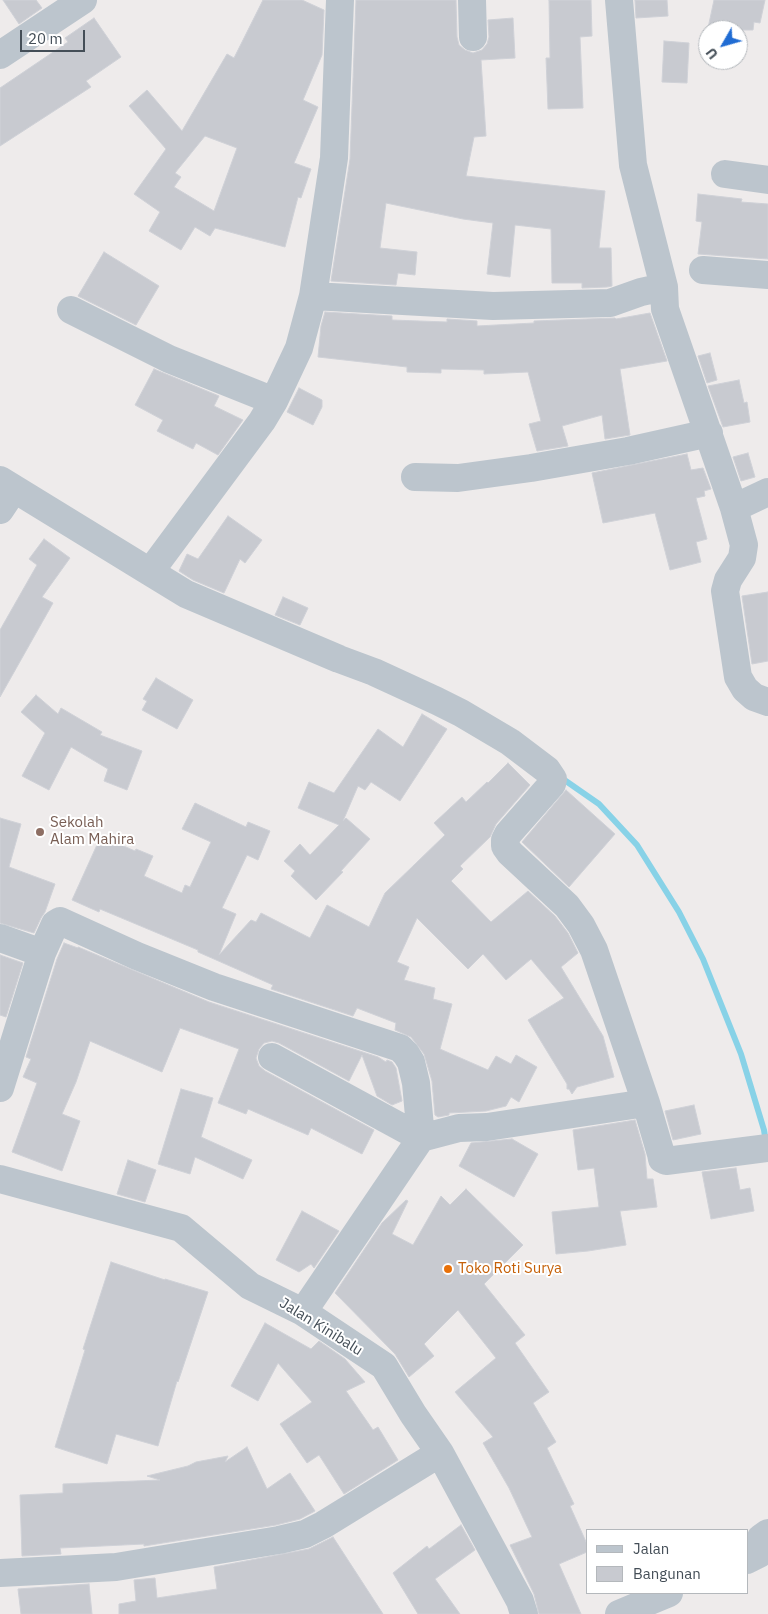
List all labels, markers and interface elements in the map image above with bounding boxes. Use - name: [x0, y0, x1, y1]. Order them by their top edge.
- scale bar: [22, 20, 88, 52]
- north arrow: [698, 20, 748, 70]
- text: 20 m: [28, 29, 63, 48]
- text: U: [702, 44, 722, 63]
- place label: Sekolah Alam Mahira: [50, 814, 134, 849]
- marker: Sekolah Alam Mahira: [34, 826, 46, 838]
- place label: Toko Roti Surya: [458, 1260, 562, 1278]
- marker: Toko Roti Surya: [442, 1263, 454, 1275]
- street label: Jalan Kinibalu: [276, 1294, 366, 1360]
- legend: [586, 1529, 748, 1594]
- text: Jalan: [633, 1539, 669, 1558]
- text: Bangunan: [633, 1564, 701, 1583]

